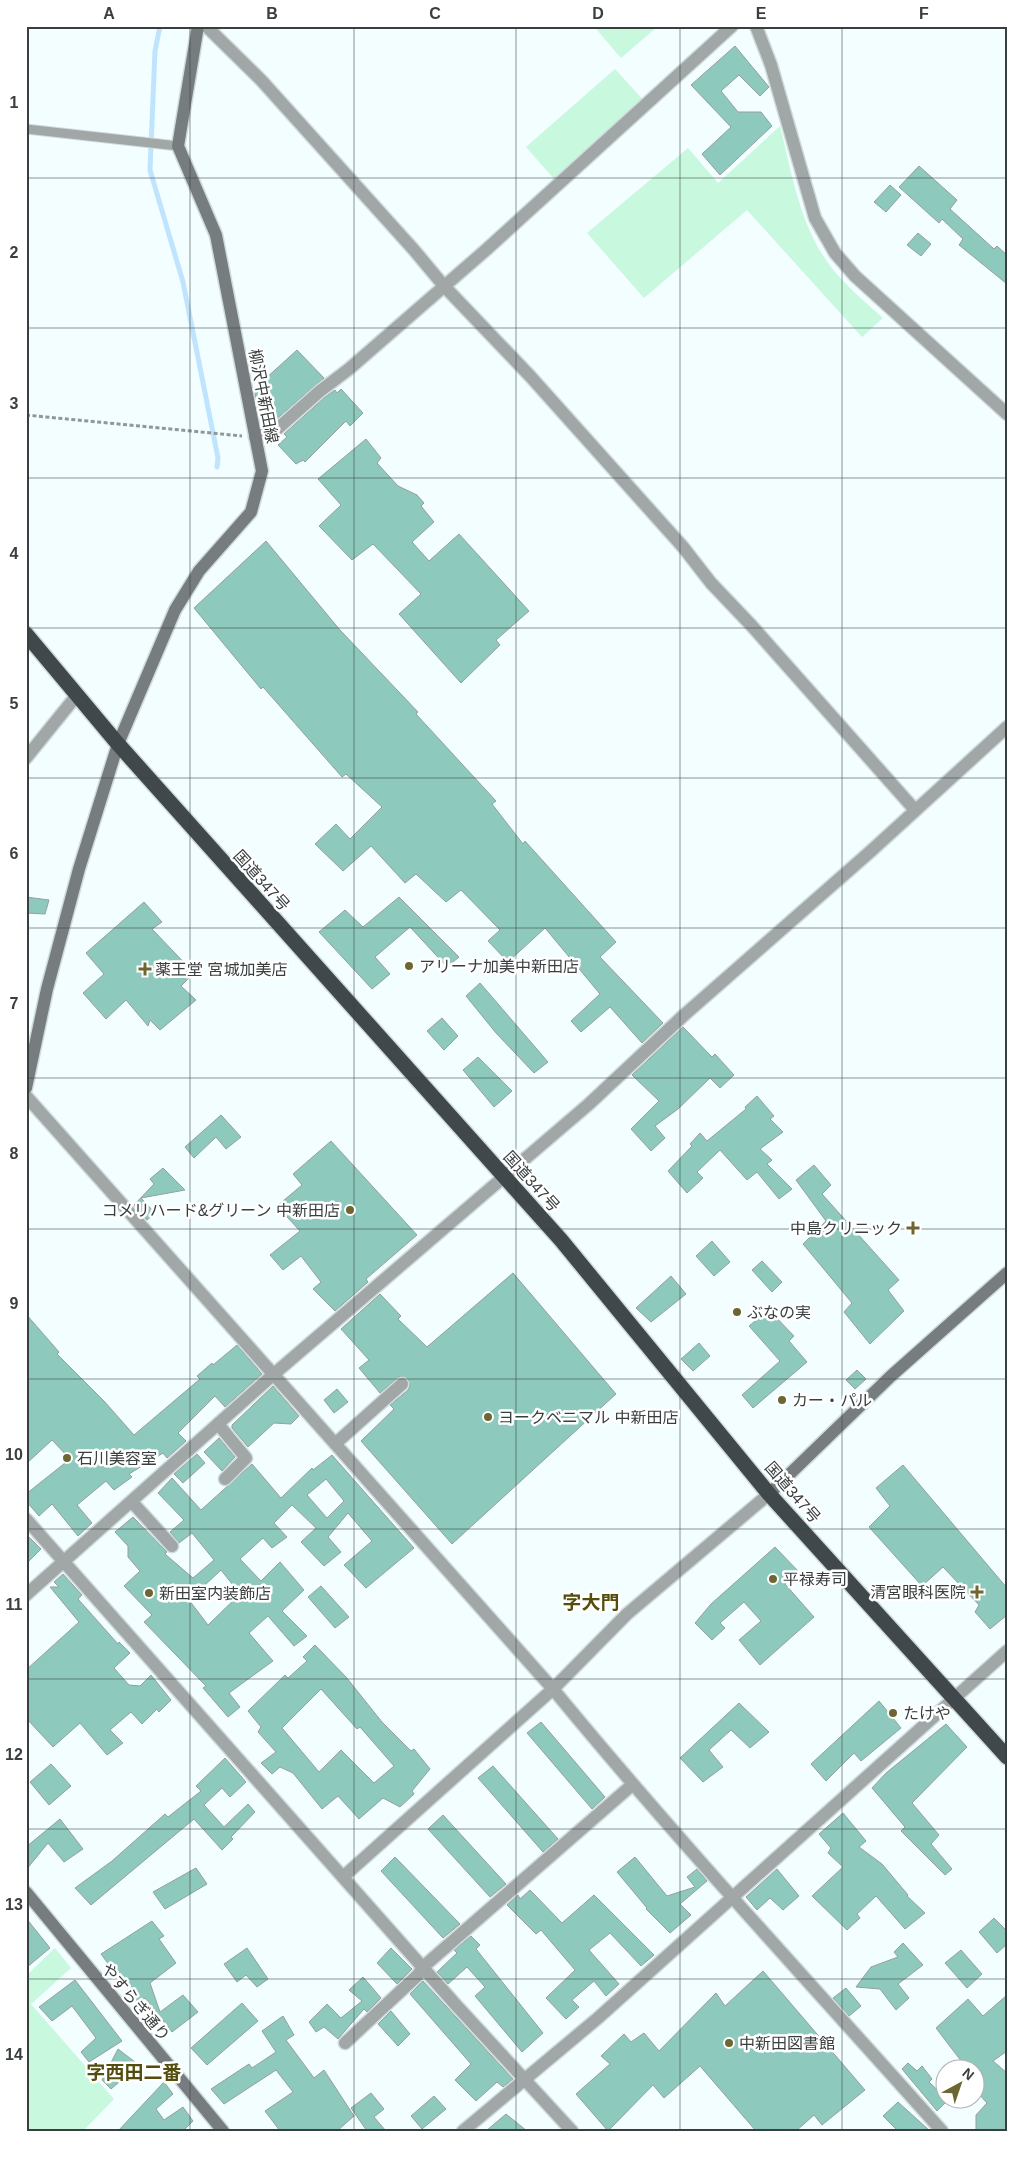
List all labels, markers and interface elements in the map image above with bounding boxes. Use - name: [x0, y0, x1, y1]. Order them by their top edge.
- text: A: [103, 5, 115, 22]
- text: B: [266, 5, 278, 22]
- text: C: [429, 5, 441, 22]
- text: D: [592, 5, 604, 22]
- text: E: [756, 5, 767, 22]
- text: F: [919, 5, 929, 22]
- text: 1: [10, 94, 19, 111]
- text: 2: [10, 244, 19, 261]
- street label: 柳沢中新田線: [246, 347, 281, 445]
- text: 3: [10, 395, 19, 412]
- text: 4: [10, 545, 19, 562]
- text: 5: [10, 695, 19, 712]
- text: 6: [10, 845, 19, 862]
- street label: 国道347号: [230, 847, 293, 914]
- place label: アリーナ加美中新田店: [419, 958, 579, 975]
- marker: アリーナ加美中新田店: [403, 960, 415, 972]
- place label: 薬王堂 宮城加美店: [155, 961, 287, 978]
- marker: 薬王堂 宮城加美店: [139, 963, 151, 975]
- text: 7: [10, 995, 19, 1012]
- text: 8: [10, 1145, 19, 1162]
- street label: 国道347号: [500, 1148, 563, 1215]
- place label: コメリハード&グリーン 中新田店: [102, 1202, 340, 1219]
- marker: コメリハード&グリーン 中新田店: [344, 1204, 356, 1216]
- place label: 中島クリニック: [790, 1220, 902, 1237]
- marker: 中島クリニック: [906, 1221, 920, 1235]
- text: 9: [10, 1295, 19, 1312]
- place label: ぶなの実: [747, 1304, 811, 1321]
- marker: ぶなの実: [731, 1306, 743, 1318]
- place label: カー・パル: [792, 1392, 872, 1409]
- marker: カー・パル: [776, 1394, 788, 1406]
- place label: ヨークベニマル 中新田店: [498, 1409, 678, 1426]
- marker: ヨークベニマル 中新田店: [482, 1411, 494, 1423]
- text: 10: [5, 1446, 23, 1463]
- place label: 石川美容室: [77, 1450, 157, 1467]
- marker: 石川美容室: [61, 1452, 73, 1464]
- street label: 国道347号: [762, 1459, 824, 1526]
- place label: 平禄寿司: [783, 1571, 847, 1588]
- marker: 平禄寿司: [767, 1573, 779, 1585]
- place label: 清宮眼科医院: [870, 1584, 966, 1601]
- place label: 新田室内装飾店: [159, 1585, 271, 1602]
- marker: 清宮眼科医院: [970, 1585, 984, 1599]
- marker: 新田室内装飾店: [143, 1587, 155, 1599]
- district label: 字大門: [562, 1592, 620, 1613]
- text: 11: [6, 1596, 23, 1613]
- place label: たけや: [903, 1705, 951, 1722]
- marker: たけや: [887, 1707, 899, 1719]
- text: 12: [5, 1746, 23, 1763]
- text: 13: [5, 1896, 23, 1913]
- street label: やすらぎ通り: [98, 1960, 173, 2045]
- place label: 中新田図書館: [739, 2035, 835, 2052]
- marker: 中新田図書館: [723, 2037, 735, 2049]
- text: 14: [5, 2046, 23, 2063]
- north arrow: [936, 2060, 986, 2110]
- district label: 字西田二番: [86, 2062, 182, 2083]
- text: N: [959, 2065, 977, 2083]

